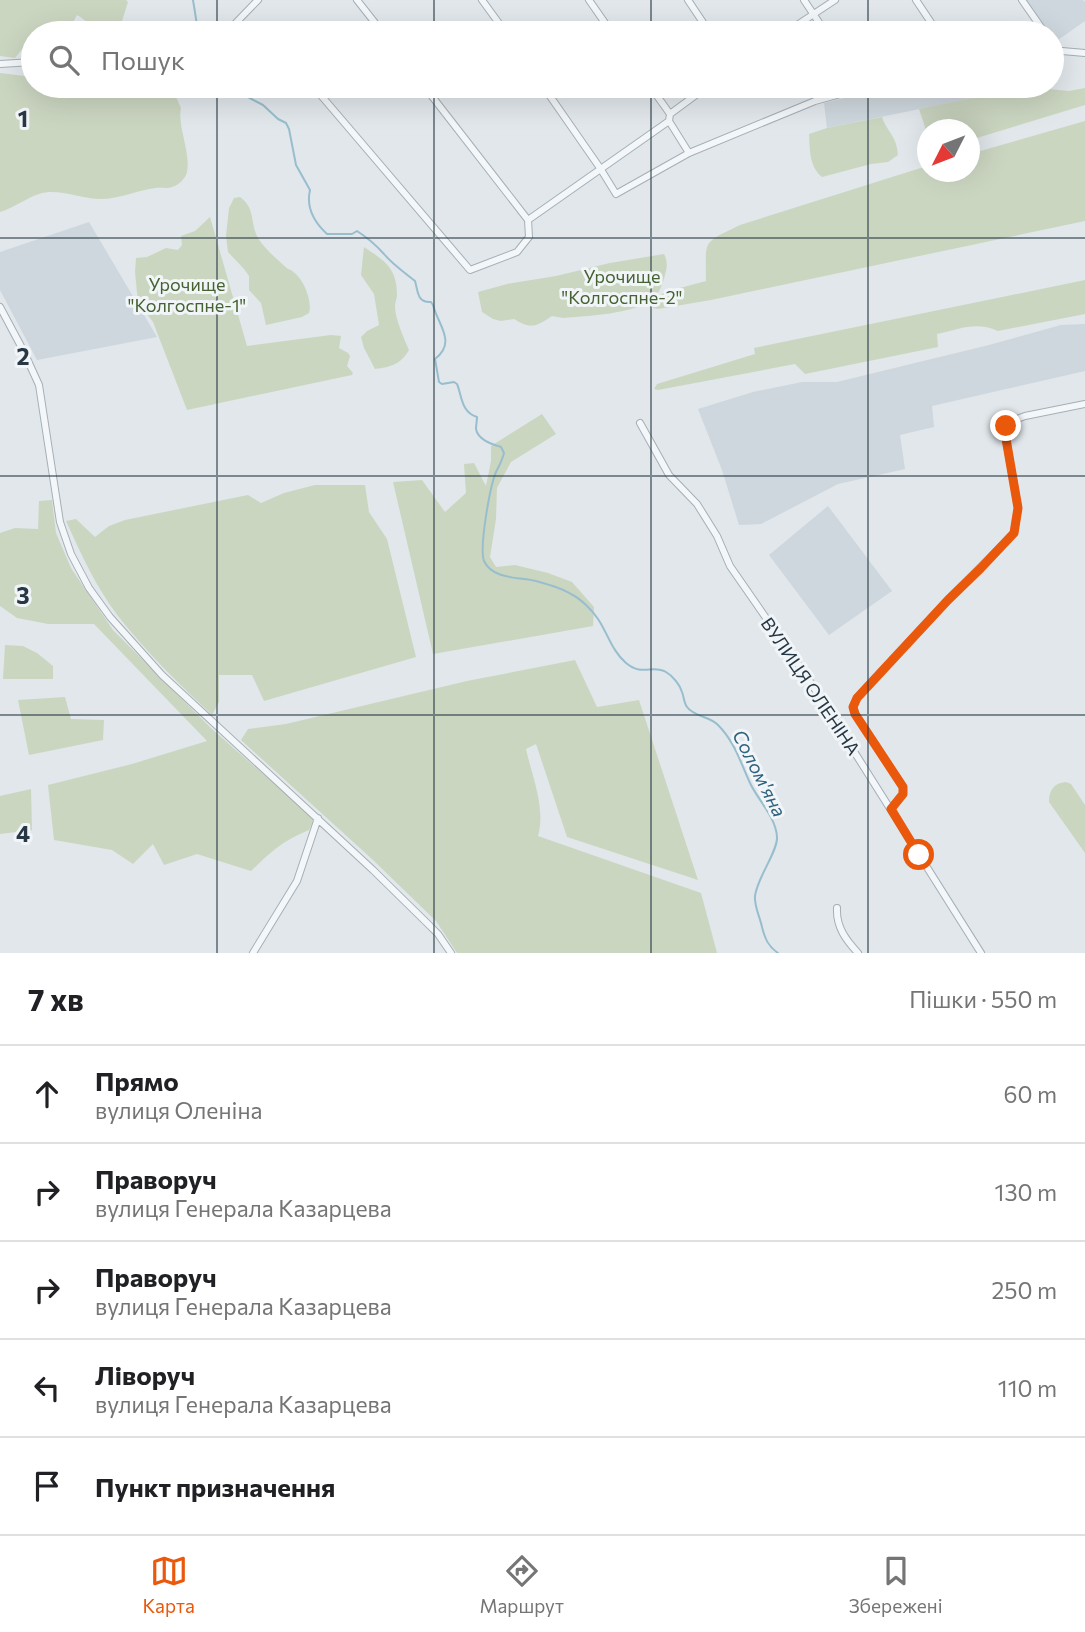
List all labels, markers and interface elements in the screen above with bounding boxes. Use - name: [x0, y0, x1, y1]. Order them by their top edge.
- search box: [21, 21, 1064, 98]
- icon: search: [45, 41, 83, 79]
- text: Пошук: [101, 44, 185, 75]
- text: 1: [18, 104, 28, 132]
- north arrow: [917, 119, 980, 182]
- park label: Урочище "Колгоспне-2": [562, 265, 682, 308]
- park label: Урочище "Колгоспне-1": [128, 273, 246, 316]
- text: 2: [16, 342, 30, 370]
- route end: [990, 410, 1021, 441]
- text: 3: [16, 581, 30, 609]
- street label: ВУЛИЦЯ ОЛЕНІНА: [757, 613, 865, 759]
- water label: Солом'яна: [728, 726, 792, 820]
- text: 4: [16, 819, 30, 847]
- route start: [903, 839, 934, 870]
- text: 7 хв: [28, 980, 84, 1017]
- text: Пішки · 550 m: [909, 985, 1057, 1013]
- text: Прямо: [95, 1065, 179, 1096]
- icon: ahead: [28, 1075, 66, 1113]
- text: 60 m: [1004, 1080, 1057, 1108]
- text: вулиця Оленіна: [95, 1096, 263, 1124]
- text: Праворуч: [95, 1163, 217, 1194]
- icon: right: [28, 1173, 66, 1211]
- text: 130 m: [995, 1178, 1057, 1206]
- text: вулиця Генерала Казарцева: [95, 1194, 392, 1222]
- text: Праворуч: [95, 1261, 217, 1292]
- icon: right: [28, 1271, 66, 1309]
- text: 250 m: [992, 1276, 1057, 1304]
- text: вулиця Генерала Казарцева: [95, 1292, 392, 1320]
- text: Ліворуч: [95, 1359, 195, 1390]
- icon: left: [28, 1369, 66, 1407]
- text: 110 m: [998, 1374, 1057, 1402]
- text: вулиця Генерала Казарцева: [95, 1390, 392, 1418]
- icon: arrive: [28, 1467, 66, 1505]
- text: Пункт призначення: [95, 1471, 335, 1502]
- tab: Карта: [142, 1552, 195, 1617]
- tab: Маршрут: [480, 1552, 564, 1617]
- tab: Збережені: [849, 1552, 943, 1617]

